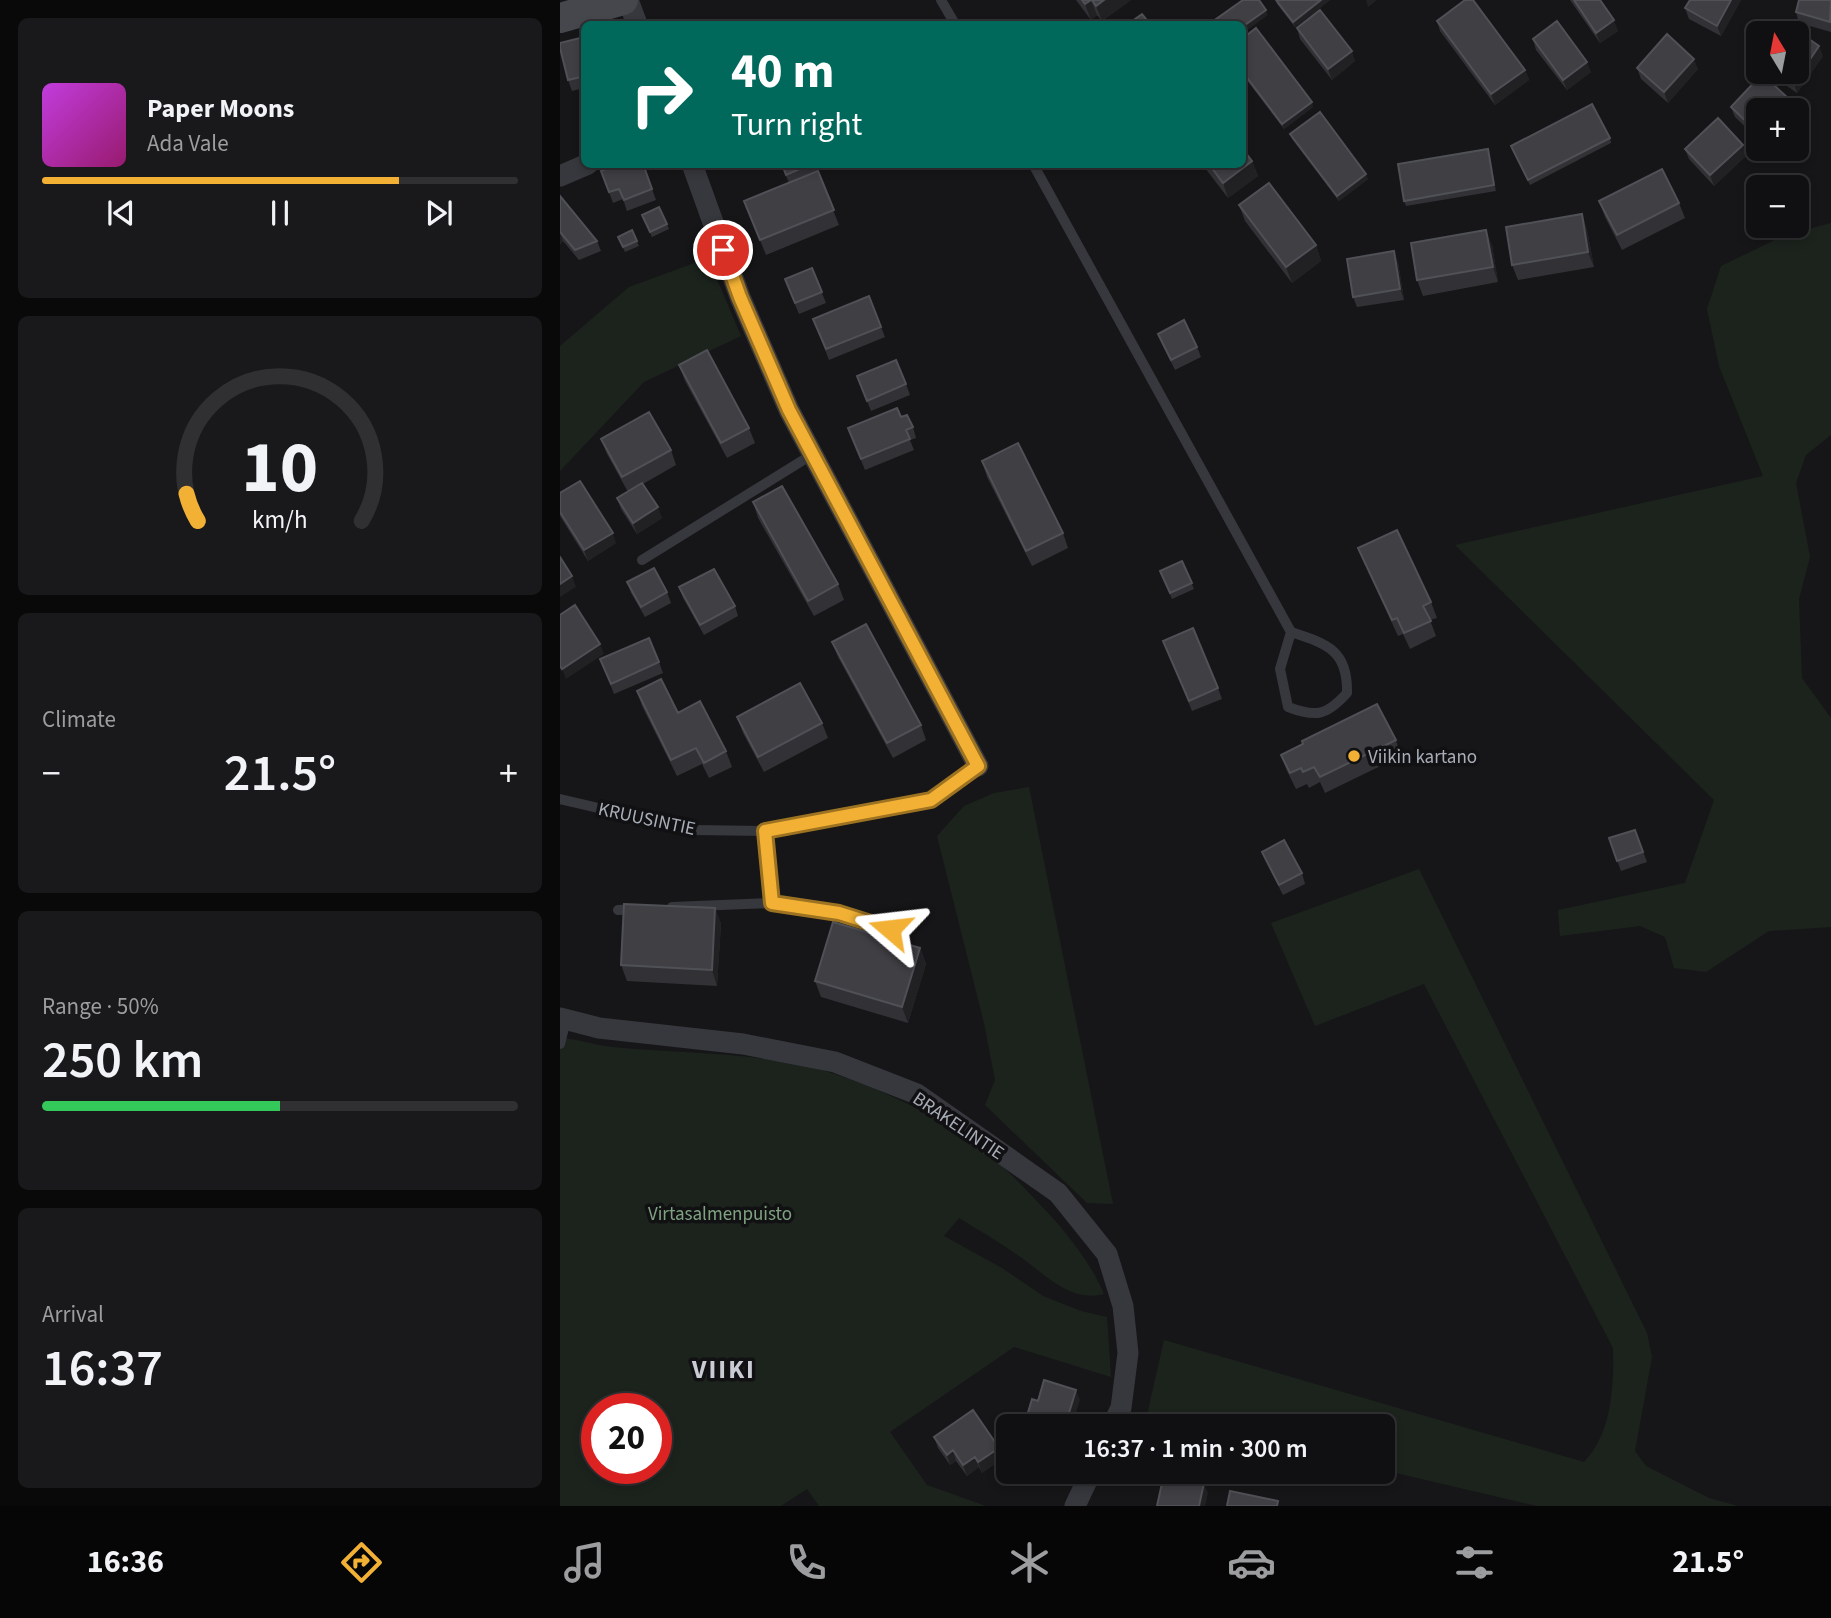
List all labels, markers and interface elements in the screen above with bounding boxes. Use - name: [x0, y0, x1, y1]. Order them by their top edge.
- north arrow: [1746, 21, 1810, 84]
- map controls: [1746, 21, 1809, 238]
- text: 40 m: [731, 37, 835, 107]
- icon: right: [616, 49, 707, 140]
- text: Paper Moons: [147, 90, 294, 127]
- button: +: [1746, 98, 1809, 161]
- text: Turn right: [731, 102, 862, 148]
- text: Ada Vale: [147, 127, 229, 160]
- button: −: [1746, 175, 1809, 238]
- icon: previous: [102, 194, 140, 232]
- icon: pause: [261, 194, 299, 232]
- icon: next: [420, 194, 458, 232]
- pin: [693, 220, 753, 280]
- icon: arrive: [704, 231, 742, 269]
- text: 10: [242, 417, 318, 521]
- text: km/h: [252, 502, 308, 538]
- text: Climate: [42, 703, 116, 736]
- text: 21.5°: [224, 737, 336, 811]
- place label: Viikin kartano: [1368, 744, 1477, 771]
- text: −: [42, 747, 61, 801]
- text: +: [499, 747, 518, 801]
- marker: Viikin kartano: [1346, 748, 1362, 764]
- street label: KRUUSINTIE: [596, 796, 698, 843]
- position arrow: [853, 892, 927, 966]
- text: Range · 50%: [42, 990, 159, 1023]
- text: 250 km: [42, 1024, 203, 1098]
- street label: BRAKELINTIE: [907, 1086, 1009, 1167]
- park label: Virtasalmenpuisto: [648, 1201, 792, 1228]
- text: Arrival: [42, 1298, 104, 1331]
- text: 16:37: [42, 1332, 163, 1406]
- district label: VIIKI: [691, 1351, 756, 1388]
- speed limit sign: 20: [581, 1393, 672, 1484]
- text: 16:37 · 1 min · 300 m: [1083, 1430, 1308, 1467]
- icon: directions: [337, 1538, 386, 1587]
- icon: music: [560, 1538, 609, 1587]
- icon: phone: [782, 1538, 831, 1587]
- icon: climate: [1005, 1538, 1054, 1587]
- icon: car: [1227, 1538, 1276, 1587]
- icon: filters: [1450, 1538, 1499, 1587]
- text: 16:36: [87, 1539, 164, 1585]
- text: 21.5°: [1672, 1539, 1744, 1585]

